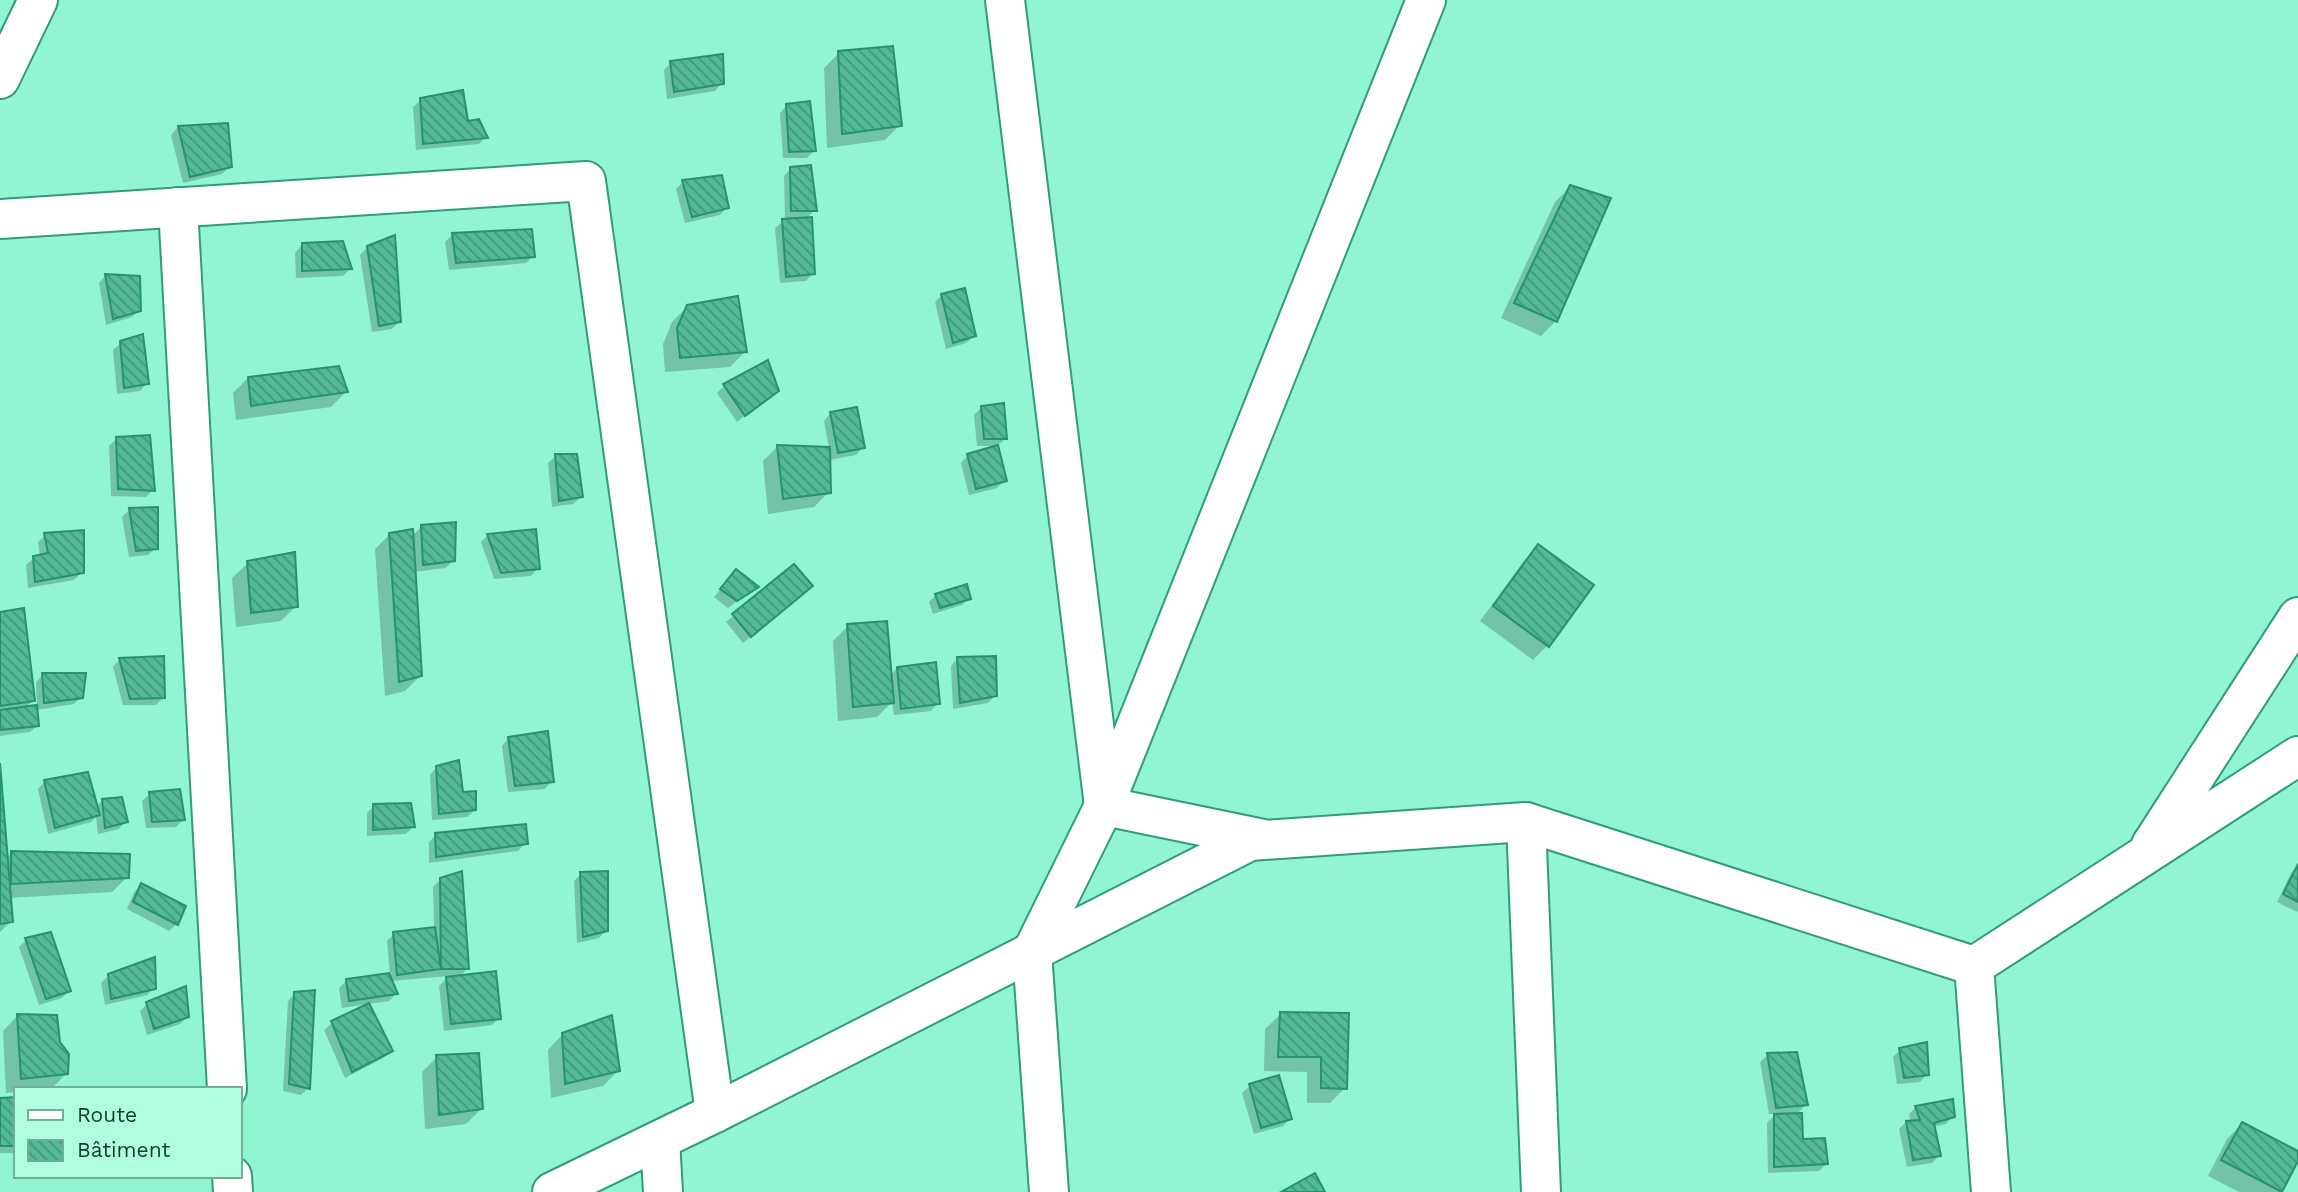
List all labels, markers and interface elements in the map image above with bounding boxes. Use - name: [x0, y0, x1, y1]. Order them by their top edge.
- legend: [14, 1087, 242, 1178]
- text: Route: [77, 1102, 137, 1127]
- text: Bâtiment: [77, 1137, 171, 1162]

